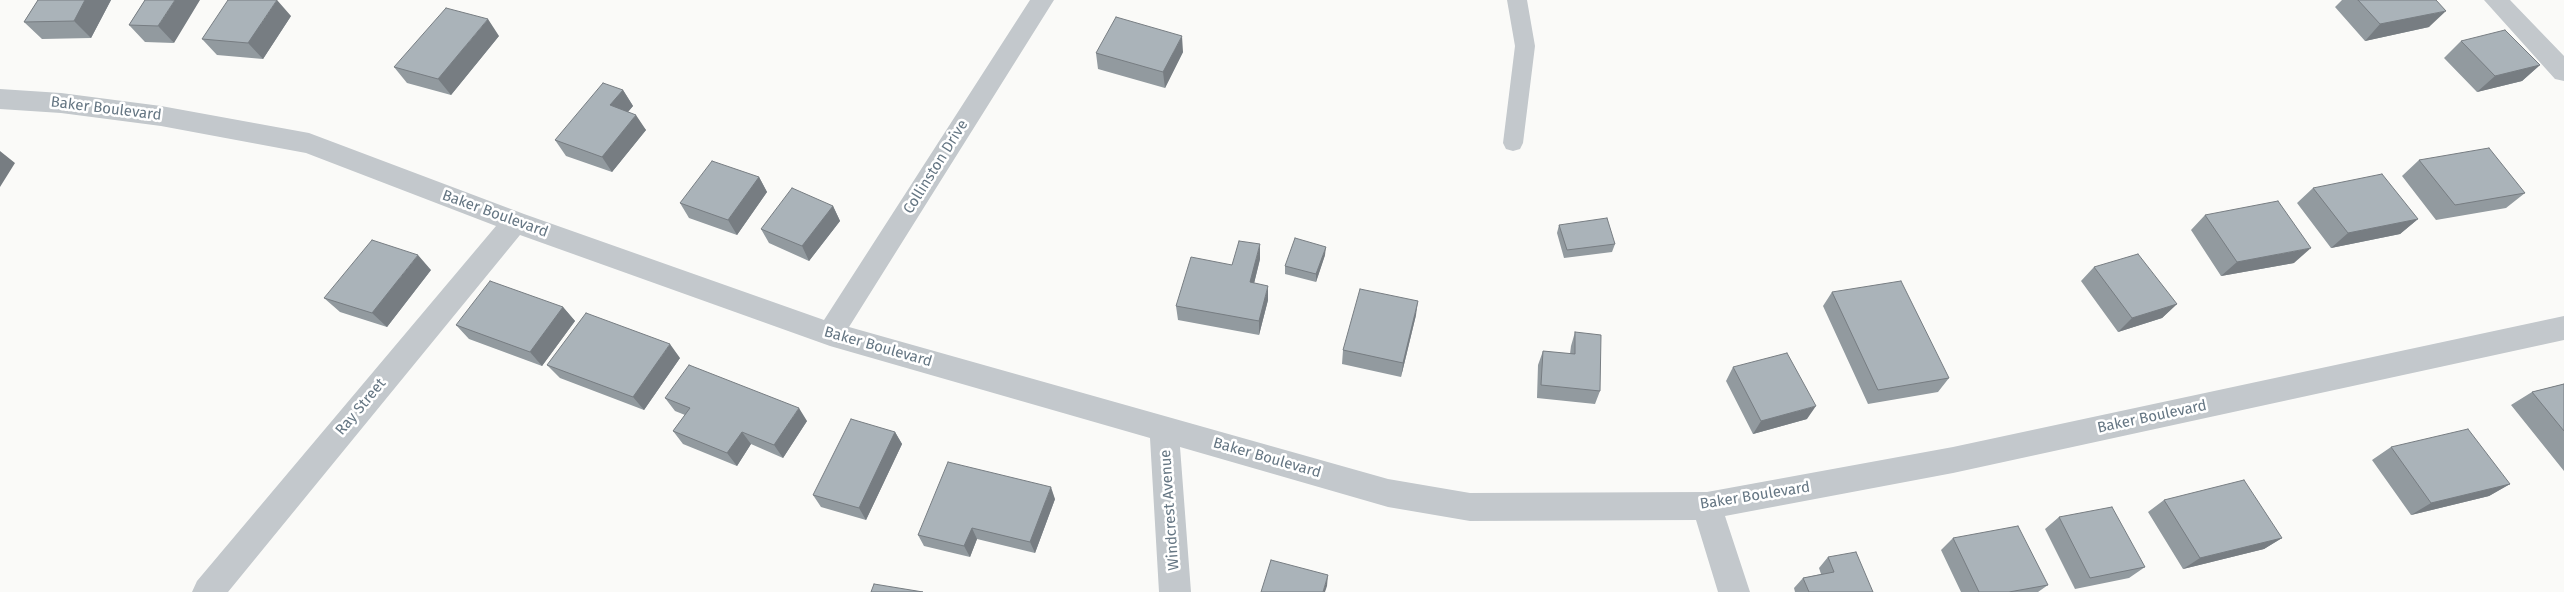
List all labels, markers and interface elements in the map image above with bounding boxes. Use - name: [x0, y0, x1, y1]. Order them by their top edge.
- street label: Baker Boulevard: [50, 93, 162, 125]
- street label: Collinston Drive: [900, 117, 972, 217]
- street label: Baker Boulevard: [440, 186, 550, 242]
- street label: Baker Boulevard: [822, 323, 934, 371]
- street label: Ray Street: [332, 375, 390, 439]
- street label: Baker Boulevard: [2096, 397, 2208, 437]
- street label: Baker Boulevard: [1211, 434, 1323, 482]
- street label: Windcrest Avenue: [1157, 449, 1183, 571]
- street label: Baker Boulevard: [1699, 478, 1811, 514]

